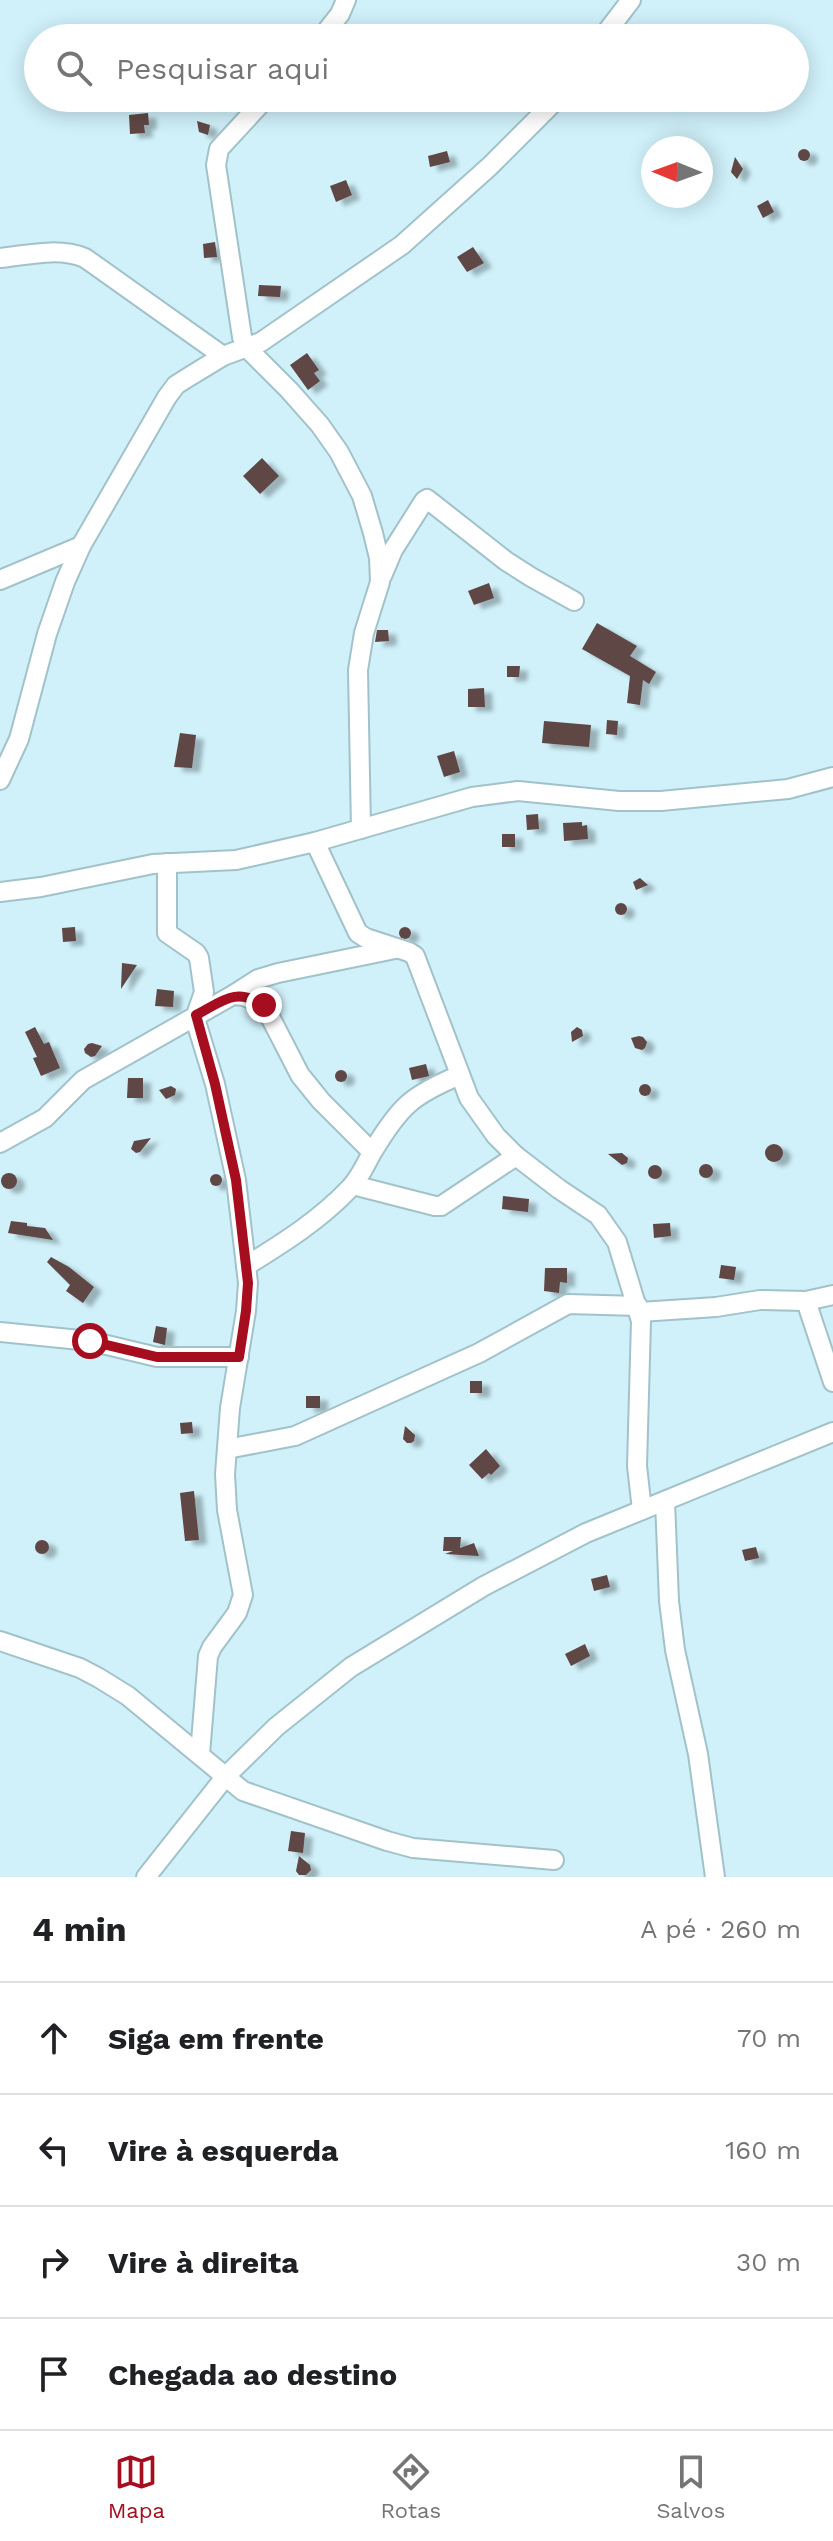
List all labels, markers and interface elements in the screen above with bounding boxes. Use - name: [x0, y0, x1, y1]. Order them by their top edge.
- search box: [24, 24, 809, 112]
- icon: search: [52, 46, 96, 90]
- text: Pesquisar aqui: [116, 51, 329, 86]
- north arrow: [641, 136, 713, 208]
- route end: [246, 987, 282, 1023]
- route start: [72, 1323, 108, 1359]
- text: 4 min: [32, 1909, 127, 1949]
- text: A pé · 260 m: [640, 1914, 801, 1944]
- icon: ahead: [32, 2016, 76, 2060]
- text: Siga em frente: [108, 2021, 324, 2056]
- text: 70 m: [737, 2023, 801, 2053]
- icon: left: [32, 2128, 76, 2172]
- text: Vire à esquerda: [108, 2133, 338, 2168]
- text: 160 m: [725, 2135, 801, 2165]
- icon: right: [32, 2240, 76, 2284]
- text: Vire à direita: [108, 2245, 299, 2280]
- text: 30 m: [736, 2247, 801, 2277]
- icon: arrive: [32, 2352, 76, 2396]
- text: Chegada ao destino: [108, 2357, 397, 2392]
- tab: Mapa: [108, 2450, 165, 2523]
- tab: Rotas: [380, 2450, 441, 2523]
- tab: Salvos: [656, 2450, 725, 2523]

